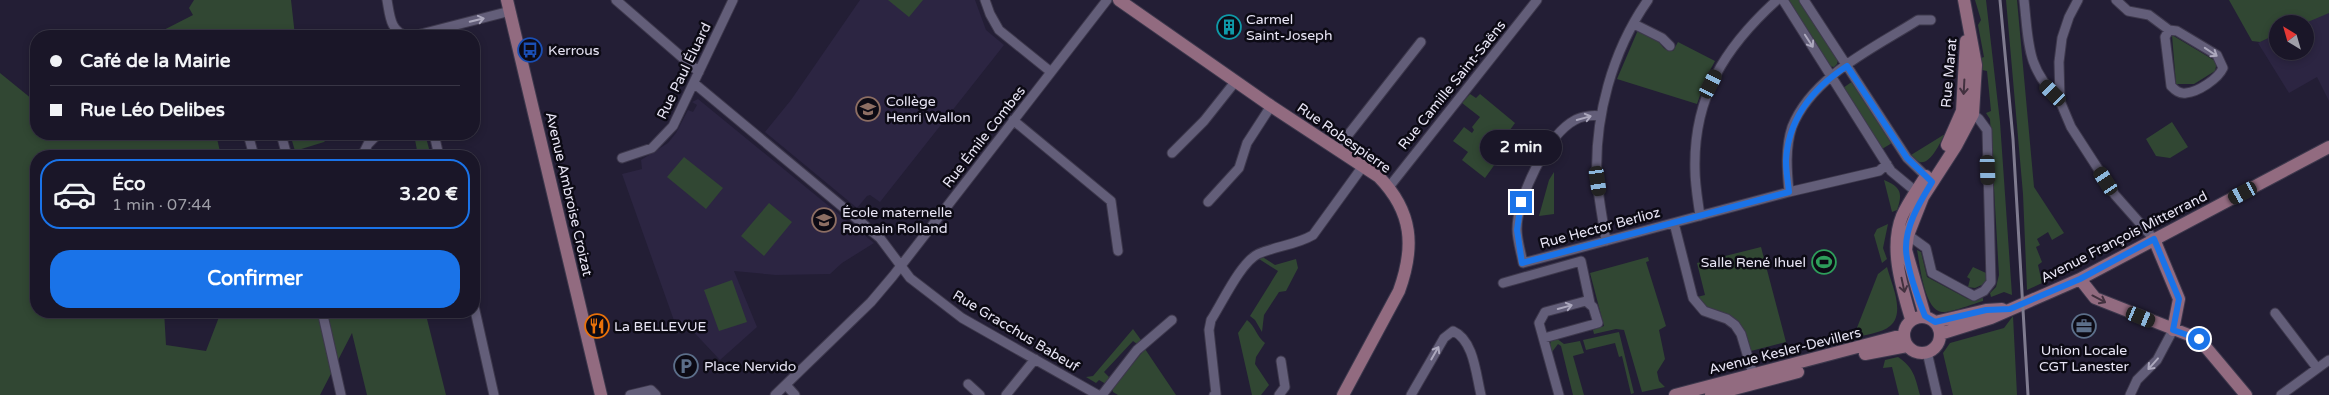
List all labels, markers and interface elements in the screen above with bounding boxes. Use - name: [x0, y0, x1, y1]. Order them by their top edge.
- place label: Carmel Saint-Joseph: [1246, 11, 1332, 44]
- building icon: Carmel Saint-Joseph: [1216, 14, 1242, 40]
- one-way arrow: [468, 15, 484, 24]
- north arrow: [2269, 15, 2314, 60]
- map controls: [2269, 15, 2314, 60]
- street label: Rue Camille Saint-Saëns: [1395, 17, 1510, 153]
- street label: Rue Paul Éluard: [653, 20, 715, 122]
- one-way arrow: [1804, 34, 1814, 48]
- bus stop icon: Kerrous: [517, 37, 543, 63]
- street label: Rue Marat: [1937, 37, 1961, 109]
- place label: Kerrous: [548, 42, 600, 59]
- one-way arrow: [2204, 47, 2218, 57]
- text: Café de la Mairie: [80, 50, 231, 72]
- car: [1697, 67, 1724, 101]
- car: [2037, 77, 2068, 109]
- one-way arrow: [1959, 79, 1968, 95]
- street label: Rue Émile Combes: [939, 82, 1029, 191]
- place label: Collège Henri Wallon: [886, 93, 971, 126]
- school or university icon: Collège Henri Wallon: [855, 96, 881, 122]
- text: Rue Léo Delibes: [80, 99, 225, 121]
- street label: Rue Robespierre: [1294, 99, 1394, 177]
- street label: Avenue Ambroise Croizat: [542, 110, 596, 278]
- one-way arrow: [1576, 112, 1592, 122]
- callout: 2 min: [1480, 130, 1562, 164]
- text: 2 min: [1500, 137, 1542, 157]
- car: [1979, 155, 1996, 185]
- car: [2091, 164, 2120, 198]
- car: [1588, 165, 1607, 197]
- icon: car: [52, 172, 97, 217]
- text: Éco: [112, 173, 145, 195]
- car: [2226, 179, 2259, 207]
- text: 3.20 €: [399, 183, 458, 205]
- street label: Avenue François Mitterrand: [2038, 187, 2210, 287]
- route end: [1510, 191, 1532, 213]
- text: 1 min · 07:44: [112, 195, 211, 215]
- place label: École maternelle Romain Rolland: [842, 204, 952, 237]
- street label: Rue Hector Berlioz: [1538, 204, 1662, 252]
- school or university icon: École maternelle Romain Rolland: [811, 207, 837, 233]
- sports icon: Salle René Ihuel: [1811, 249, 1837, 275]
- button: Confirmer: [50, 250, 460, 308]
- place label: Salle René Ihuel: [1701, 254, 1806, 271]
- one-way arrow: [1898, 276, 1908, 292]
- street label: Rue Gracchus Babeuf: [950, 287, 1083, 376]
- one-way arrow: [2092, 294, 2107, 304]
- one-way arrow: [1557, 302, 1573, 311]
- car: [2124, 304, 2157, 330]
- restaurant icon: La BELLEVUE: [584, 313, 610, 339]
- office icon: Union Locale CGT Lanester: [2071, 313, 2097, 339]
- place label: La BELLEVUE: [614, 318, 707, 335]
- street label: Avenue Kesler-Devillers: [1707, 324, 1863, 378]
- route start: [2188, 328, 2210, 350]
- place label: Union Locale CGT Lanester: [2039, 342, 2130, 375]
- one-way arrow: [1430, 345, 1440, 360]
- parking icon: Place Nervido: [673, 353, 699, 379]
- one-way arrow: [2147, 357, 2158, 370]
- place label: Place Nervido: [704, 358, 796, 375]

